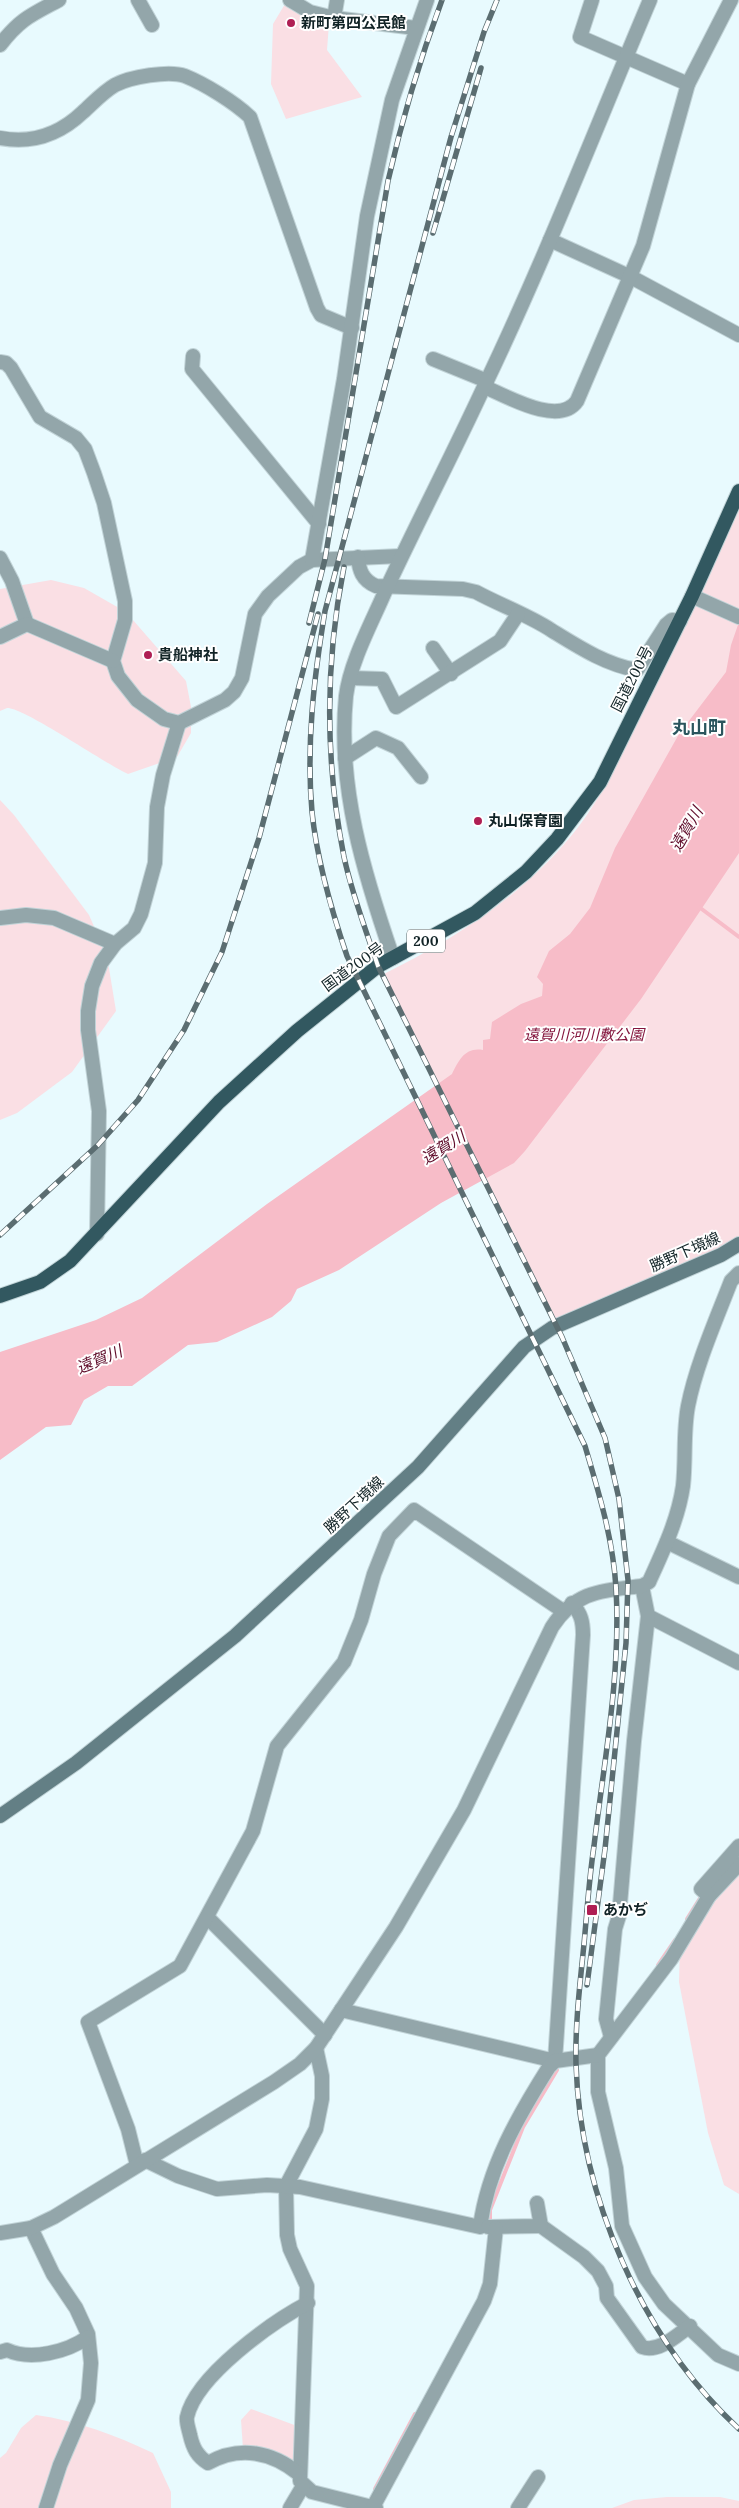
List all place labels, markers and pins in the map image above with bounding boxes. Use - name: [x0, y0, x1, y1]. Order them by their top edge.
- place label: 新町第四公民館: [301, 13, 406, 32]
- marker: 新町第四公民館: [285, 17, 297, 29]
- place label: 貴船神社: [158, 645, 218, 664]
- marker: 貴船神社: [142, 649, 154, 661]
- place label: 丸山保育園: [488, 811, 563, 830]
- marker: 丸山保育園: [472, 815, 484, 827]
- place label: あかぢ: [603, 1900, 648, 1919]
- marker: あかぢ: [585, 1903, 599, 1917]

